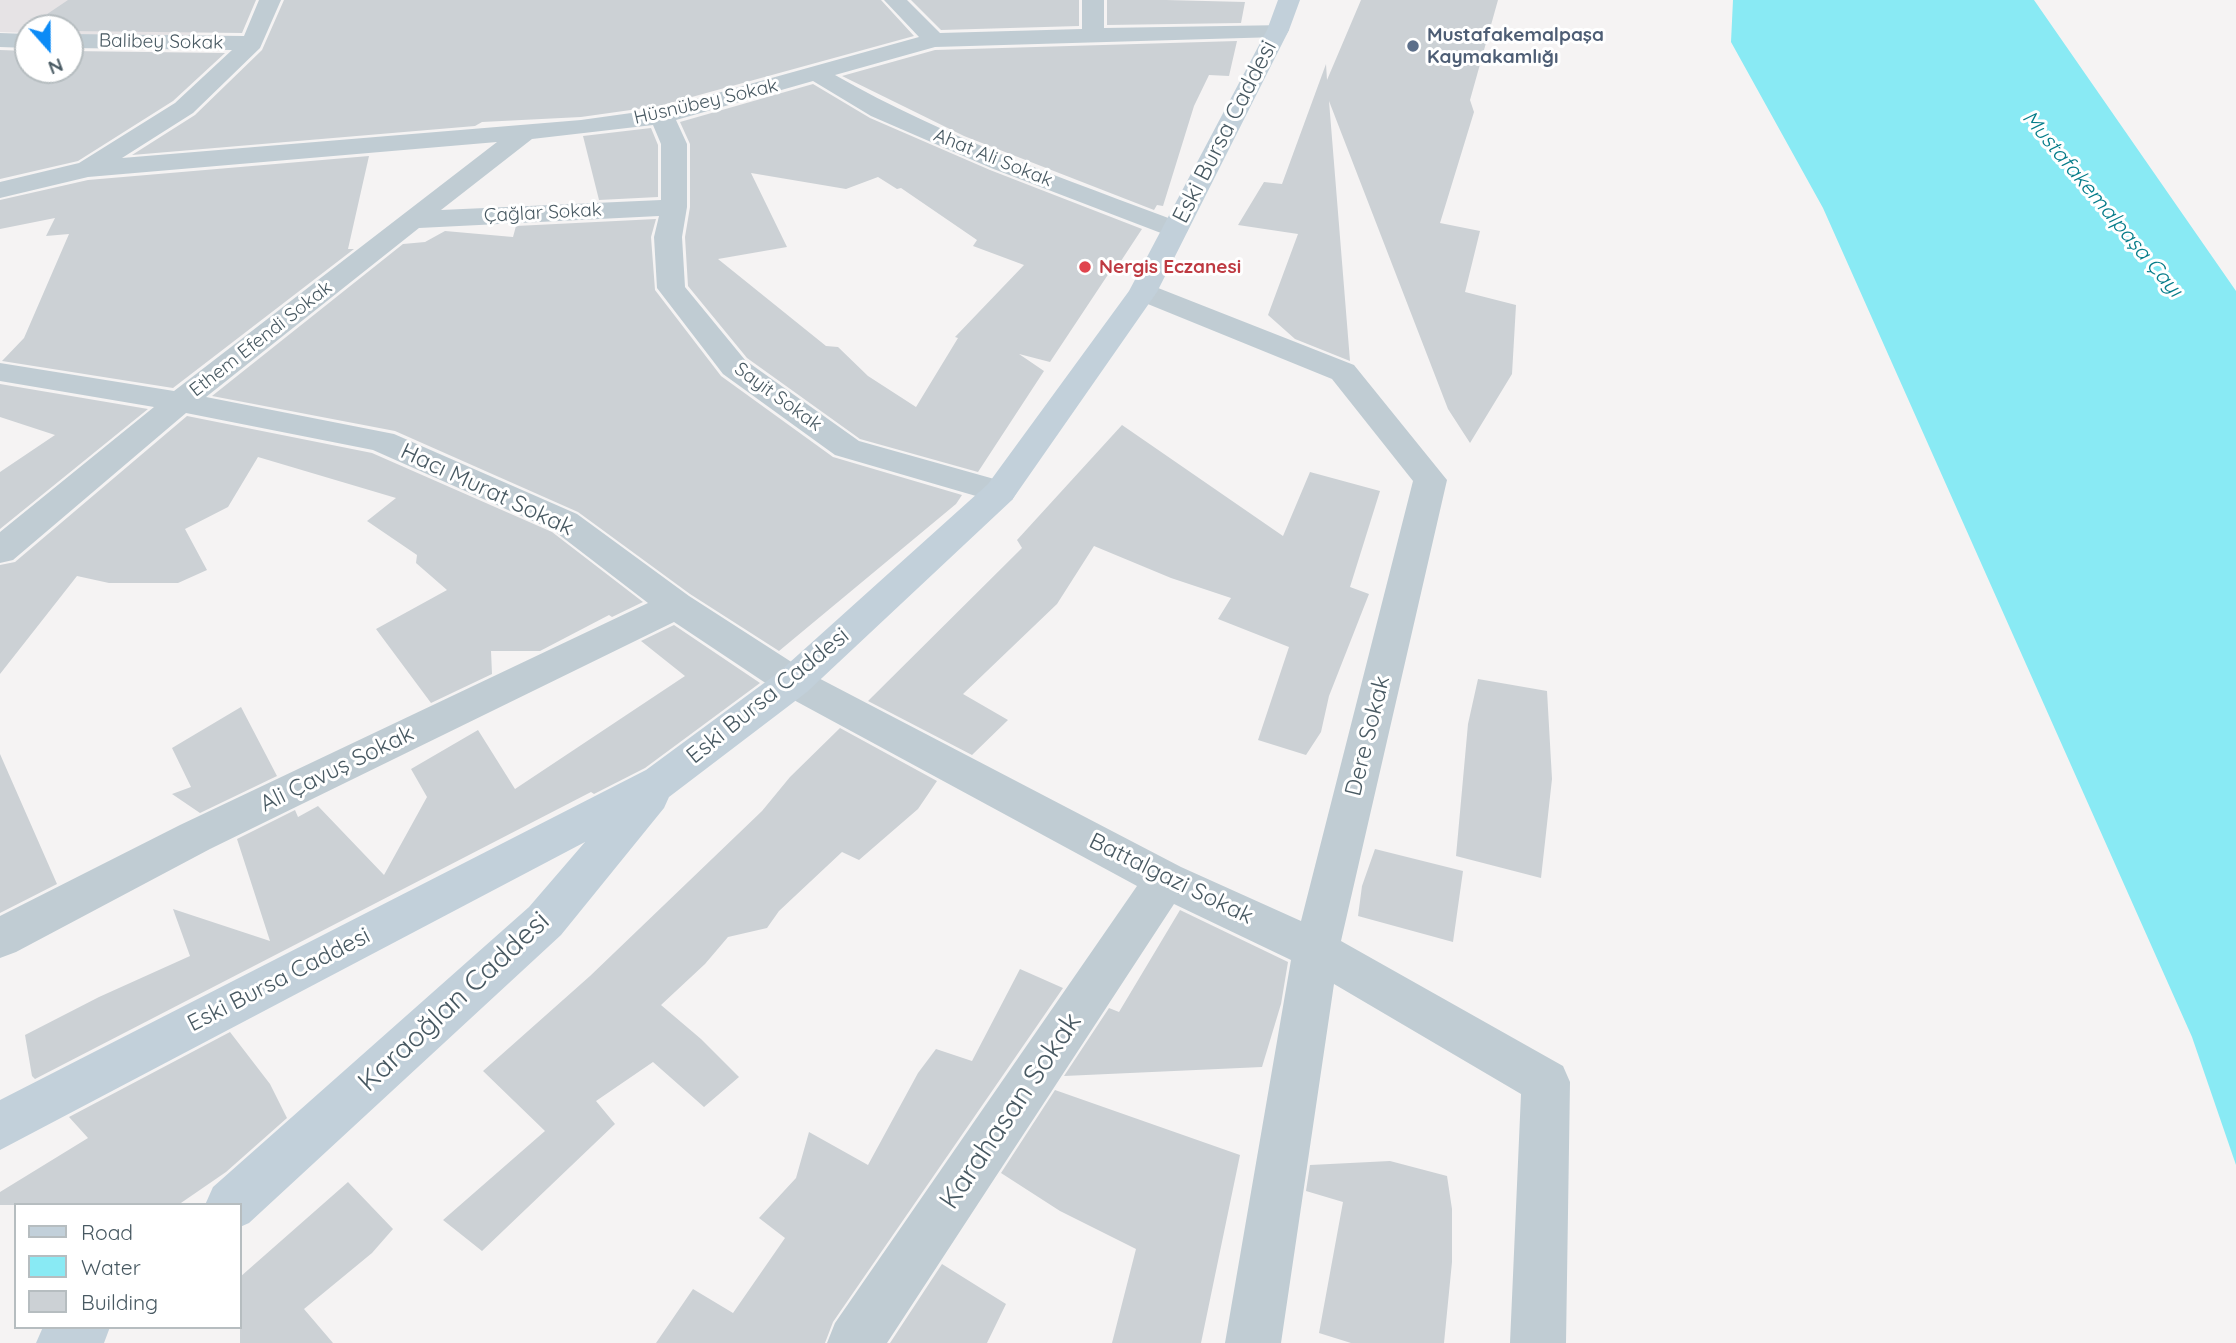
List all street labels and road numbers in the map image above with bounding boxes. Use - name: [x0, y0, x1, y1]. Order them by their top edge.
- street label: Balibey Sokak: [99, 30, 223, 54]
- street label: Eski Bursa Caddesi: [1167, 36, 1283, 228]
- street label: Hüsnübey Sokak: [632, 74, 780, 130]
- street label: Ahat Ali Sokak: [930, 124, 1056, 192]
- street label: Çağlar Sokak: [483, 199, 603, 227]
- street label: Ethem Efendi Sokak: [185, 276, 337, 402]
- street label: Sayit Sokak: [730, 358, 826, 436]
- street label: Hacı Murat Sokak: [396, 438, 578, 542]
- street label: Eski Bursa Caddesi: [681, 622, 855, 770]
- street label: Dere Sokak: [1340, 673, 1396, 799]
- street label: Ali Çavuş Sokak: [256, 720, 418, 818]
- street label: Battalgazi Sokak: [1084, 827, 1258, 931]
- street label: Karaoğlan Caddesi: [351, 905, 557, 1099]
- street label: Eski Bursa Caddesi: [183, 922, 375, 1038]
- street label: Karahasan Sokak: [933, 1006, 1089, 1216]

